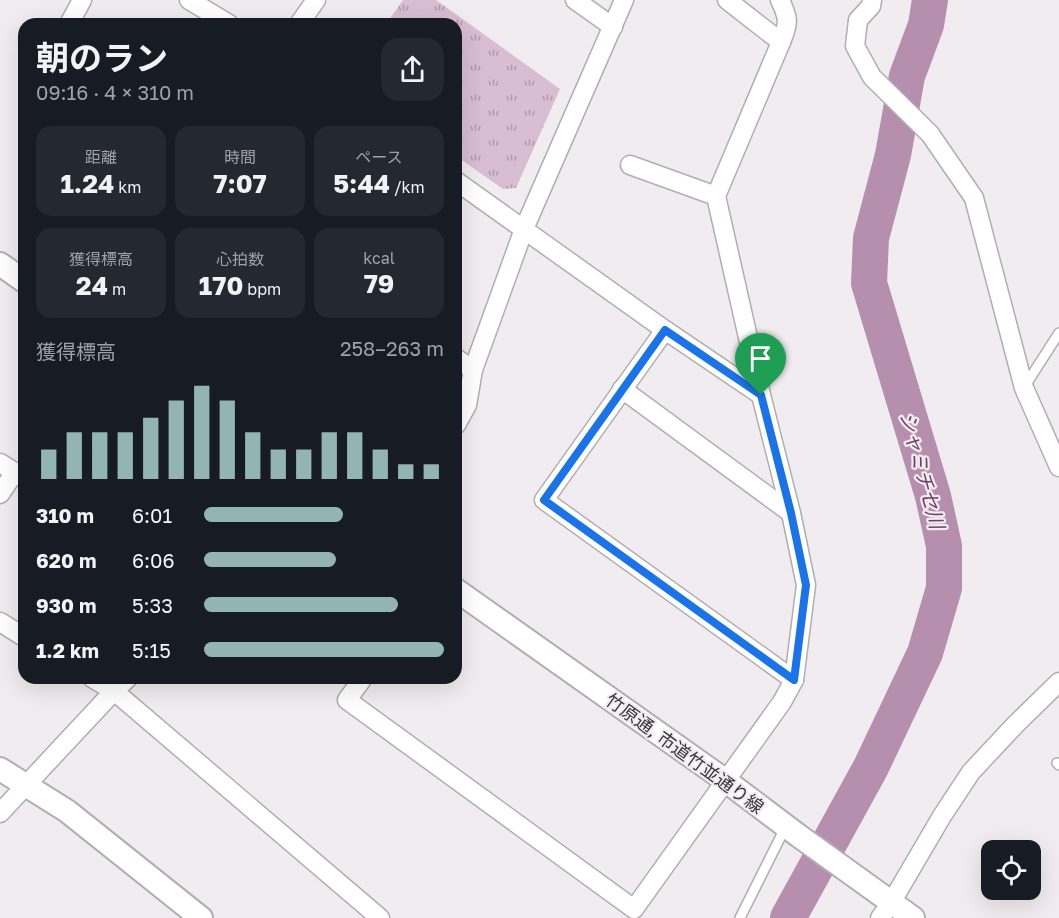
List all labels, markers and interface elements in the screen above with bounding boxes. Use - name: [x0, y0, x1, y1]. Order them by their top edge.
- text: 朝のラン: [36, 38, 168, 77]
- button: share: [381, 38, 444, 101]
- text: 09:16 · 4 × 310 m: [36, 80, 194, 104]
- text: 距離: [85, 147, 117, 167]
- text: 時間: [224, 147, 256, 167]
- text: ペース: [355, 147, 403, 167]
- text: 1.24: [60, 168, 114, 199]
- text: 7:07: [213, 168, 267, 199]
- text: 5:44: [333, 168, 390, 199]
- text: km: [114, 177, 142, 197]
- text: /km: [390, 177, 425, 197]
- text: kcal: [363, 248, 395, 268]
- text: 獲得標高: [69, 249, 133, 269]
- text: 心拍数: [216, 249, 264, 269]
- text: 79: [364, 268, 394, 299]
- text: 24: [76, 270, 108, 301]
- text: 170: [199, 270, 243, 301]
- text: m: [108, 279, 126, 299]
- text: bpm: [243, 279, 281, 299]
- pin: [735, 333, 786, 395]
- text: 258–263 m: [340, 336, 444, 360]
- text: 獲得標高: [36, 339, 116, 363]
- icon: arrive: [744, 342, 777, 375]
- water label: シャミチセ川: [896, 409, 951, 533]
- text: 310 m: [36, 503, 94, 527]
- text: 6:01: [132, 503, 172, 527]
- text: 620 m: [36, 548, 96, 572]
- text: 6:06: [132, 548, 175, 572]
- text: 930 m: [36, 593, 96, 617]
- text: 5:33: [132, 593, 173, 617]
- text: 1.2 km: [36, 638, 99, 662]
- text: 5:15: [132, 638, 171, 662]
- street label: 竹原通, 市道竹並通り線: [602, 688, 768, 818]
- map controls: [981, 840, 1041, 900]
- button: locate: [981, 840, 1041, 900]

